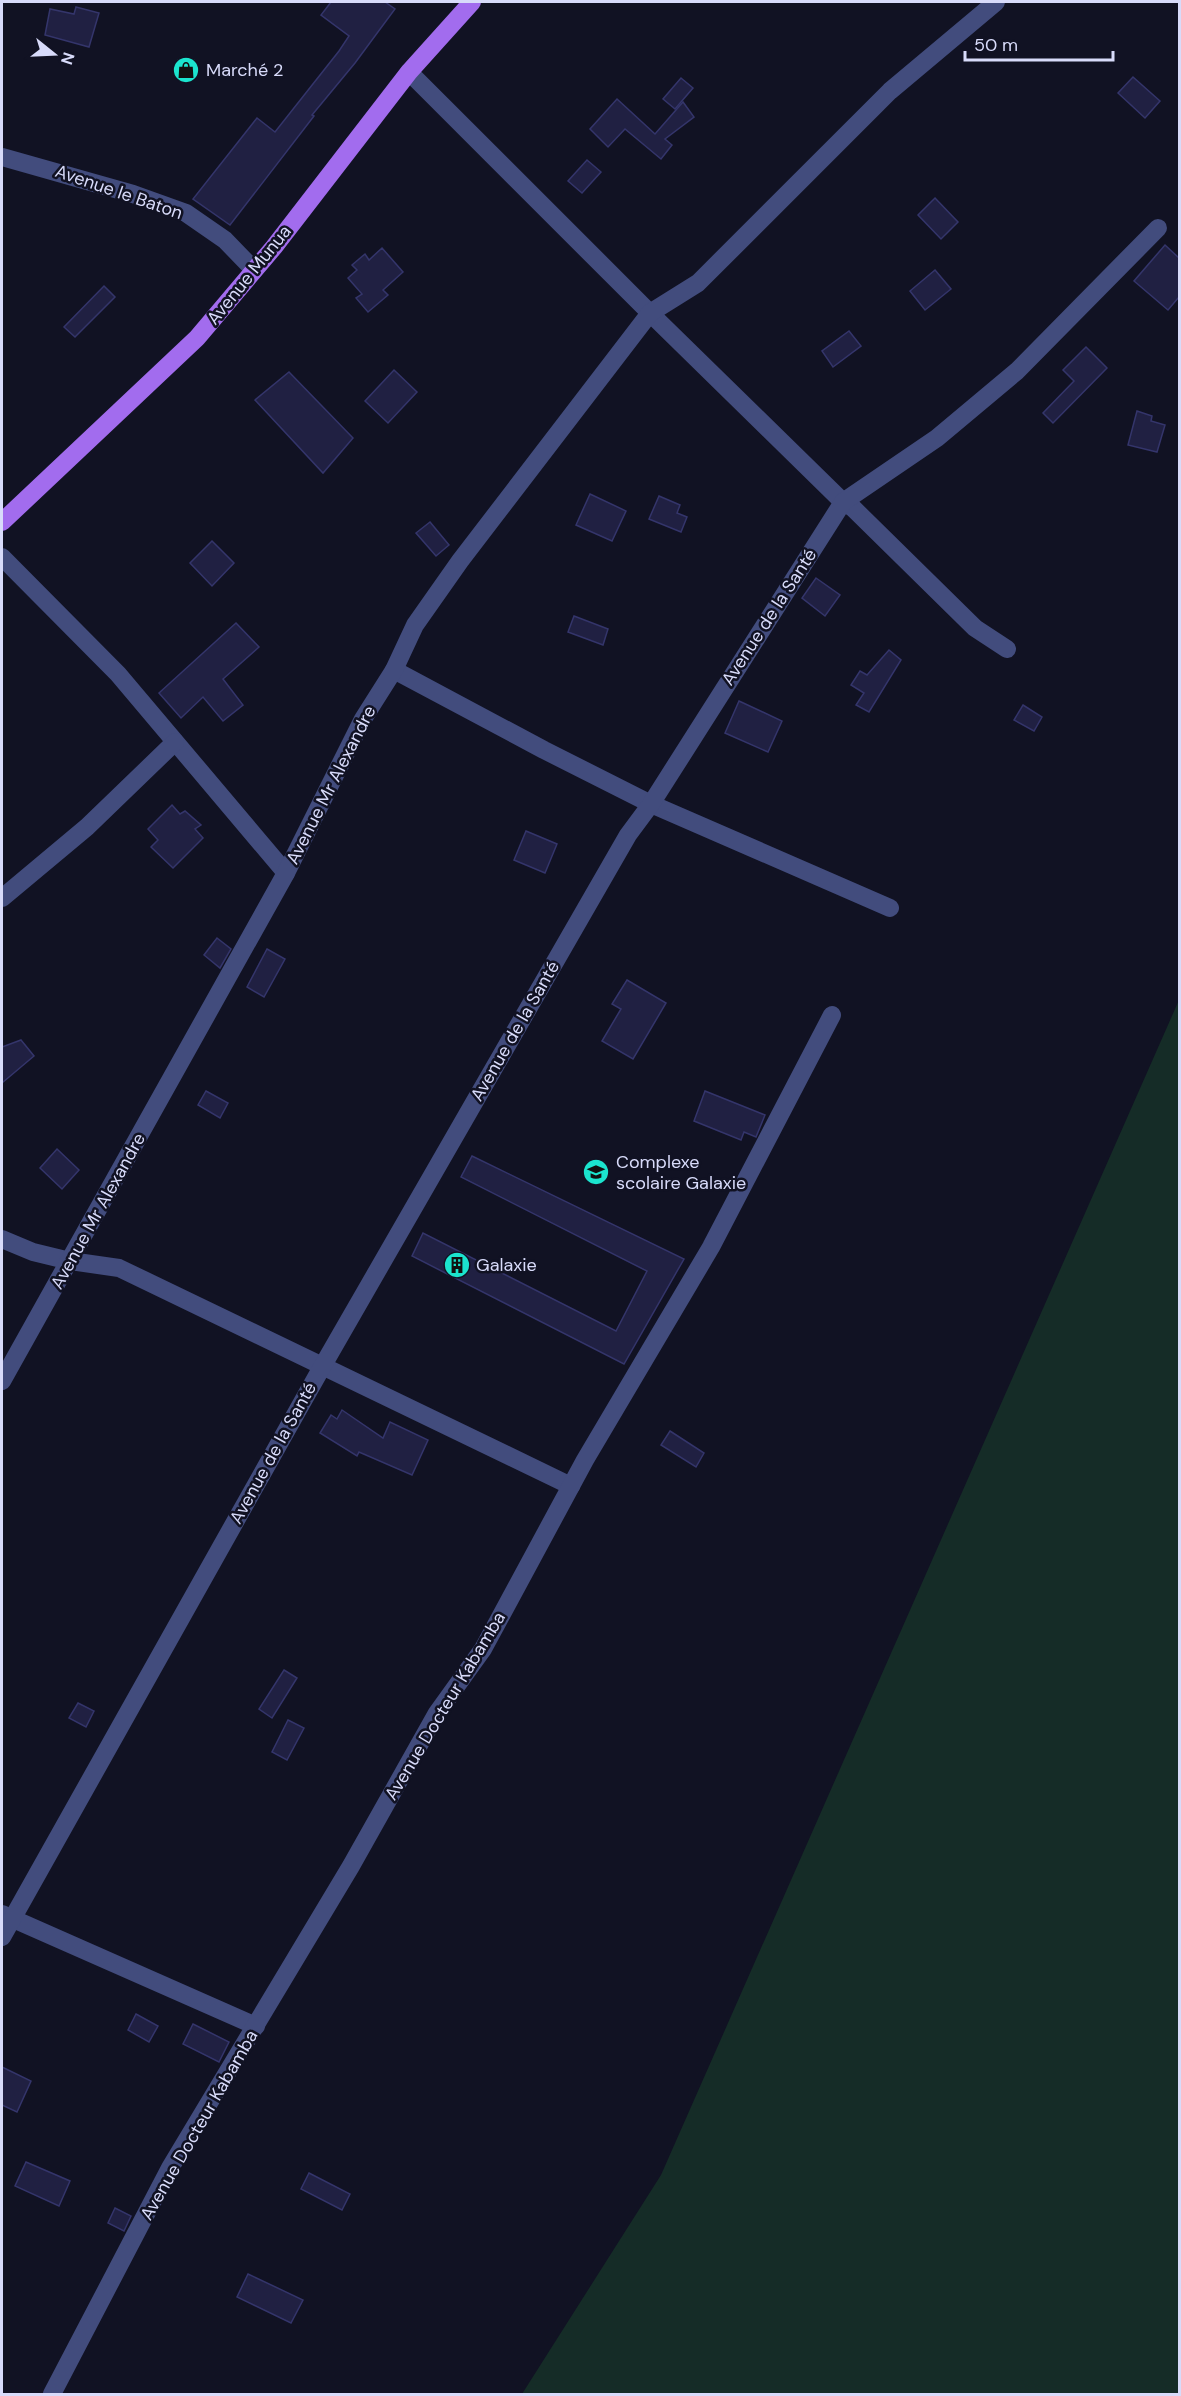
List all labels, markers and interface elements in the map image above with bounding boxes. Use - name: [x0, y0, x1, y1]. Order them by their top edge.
- north arrow: [24, 24, 84, 84]
- scale bar: [965, 24, 1114, 62]
- text: 50 m: [974, 33, 1018, 57]
- text: N: [56, 50, 80, 67]
- shop icon: Marché 2: [171, 55, 201, 85]
- place label: Marché 2: [206, 58, 283, 82]
- street label: Avenue le Baton: [52, 159, 186, 225]
- street label: Avenue Munua: [201, 220, 297, 330]
- street label: Avenue de la Santé: [716, 544, 822, 690]
- street label: Avenue Mr Alexandre: [281, 702, 381, 868]
- street label: Avenue de la Santé: [465, 956, 565, 1106]
- street label: Avenue Mr Alexandre: [45, 1129, 151, 1293]
- place label: Complexe scolaire Galaxie: [616, 1150, 746, 1195]
- school or university icon: Complexe scolaire Galaxie: [581, 1157, 611, 1187]
- building icon: Galaxie: [442, 1250, 472, 1280]
- place label: Galaxie: [476, 1253, 537, 1277]
- street label: Avenue de la Santé: [224, 1378, 322, 1528]
- street label: Avenue Docteur Kabamba: [379, 1607, 511, 1805]
- street label: Avenue Docteur Kabamba: [135, 2026, 263, 2224]

